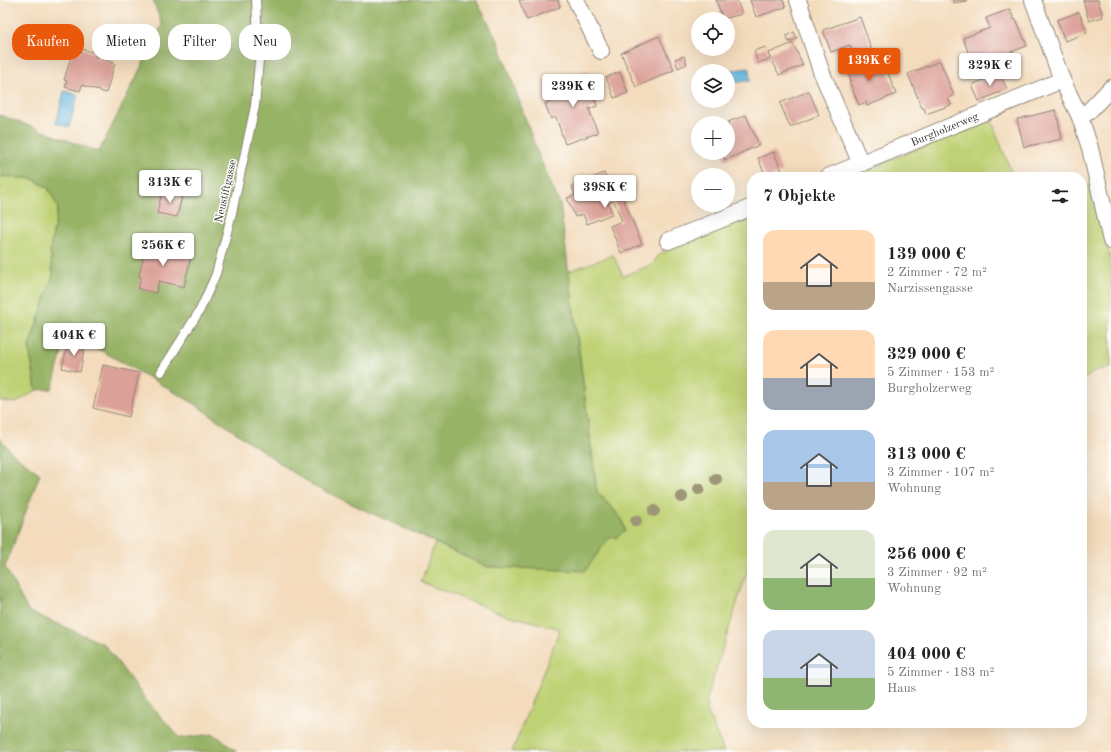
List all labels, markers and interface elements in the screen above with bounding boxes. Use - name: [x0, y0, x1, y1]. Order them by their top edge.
- map controls: [691, 12, 735, 212]
- button: locate: [691, 12, 735, 56]
- chip: Kaufen: [12, 24, 84, 60]
- chip: Mieten: [92, 24, 160, 60]
- chip: Filter: [168, 24, 231, 60]
- chip: Neu: [239, 24, 291, 60]
- pin: 139K €: [836, 48, 902, 82]
- pin: 329K €: [957, 53, 1023, 87]
- text: 139K €: [847, 54, 891, 67]
- text: 329K €: [968, 59, 1012, 72]
- button: layers: [691, 64, 735, 108]
- pin: 239K €: [540, 74, 606, 108]
- text: 239K €: [551, 80, 595, 93]
- street label: Burgholzerweg: [910, 111, 980, 149]
- button: +: [691, 116, 735, 160]
- street label: Neustiftgasse: [214, 159, 239, 224]
- button: −: [691, 168, 735, 212]
- pin: 313K €: [137, 170, 203, 204]
- pin: 398K €: [572, 175, 638, 209]
- text: 313K €: [148, 176, 192, 189]
- text: 398K €: [583, 181, 627, 194]
- icon: filters: [1049, 185, 1071, 207]
- text: 7 Objekte: [763, 188, 836, 205]
- pin: 256K €: [130, 233, 196, 267]
- text: 256K €: [141, 239, 185, 252]
- icon: home: [795, 246, 843, 294]
- text: 139 000 €: [887, 246, 966, 263]
- text: 2 Zimmer · 72 m²: [887, 266, 987, 279]
- text: Narzissengasse: [887, 282, 973, 295]
- pin: 404K €: [41, 323, 107, 357]
- text: 404K €: [52, 329, 96, 342]
- icon: home: [795, 346, 843, 394]
- text: 329 000 €: [887, 346, 966, 363]
- text: 5 Zimmer · 153 m²: [887, 366, 995, 379]
- text: Burgholzerweg: [887, 382, 972, 395]
- icon: home: [795, 446, 843, 494]
- text: 313 000 €: [887, 446, 966, 463]
- text: 3 Zimmer · 107 m²: [887, 466, 995, 479]
- text: Wohnung: [887, 482, 941, 495]
- icon: home: [795, 546, 843, 594]
- text: 256 000 €: [887, 546, 966, 563]
- text: 3 Zimmer · 92 m²: [887, 566, 987, 579]
- text: Wohnung: [887, 582, 941, 595]
- icon: home: [795, 646, 843, 694]
- text: 404 000 €: [887, 646, 966, 663]
- text: 5 Zimmer · 183 m²: [887, 666, 995, 679]
- text: Haus: [887, 682, 916, 695]

